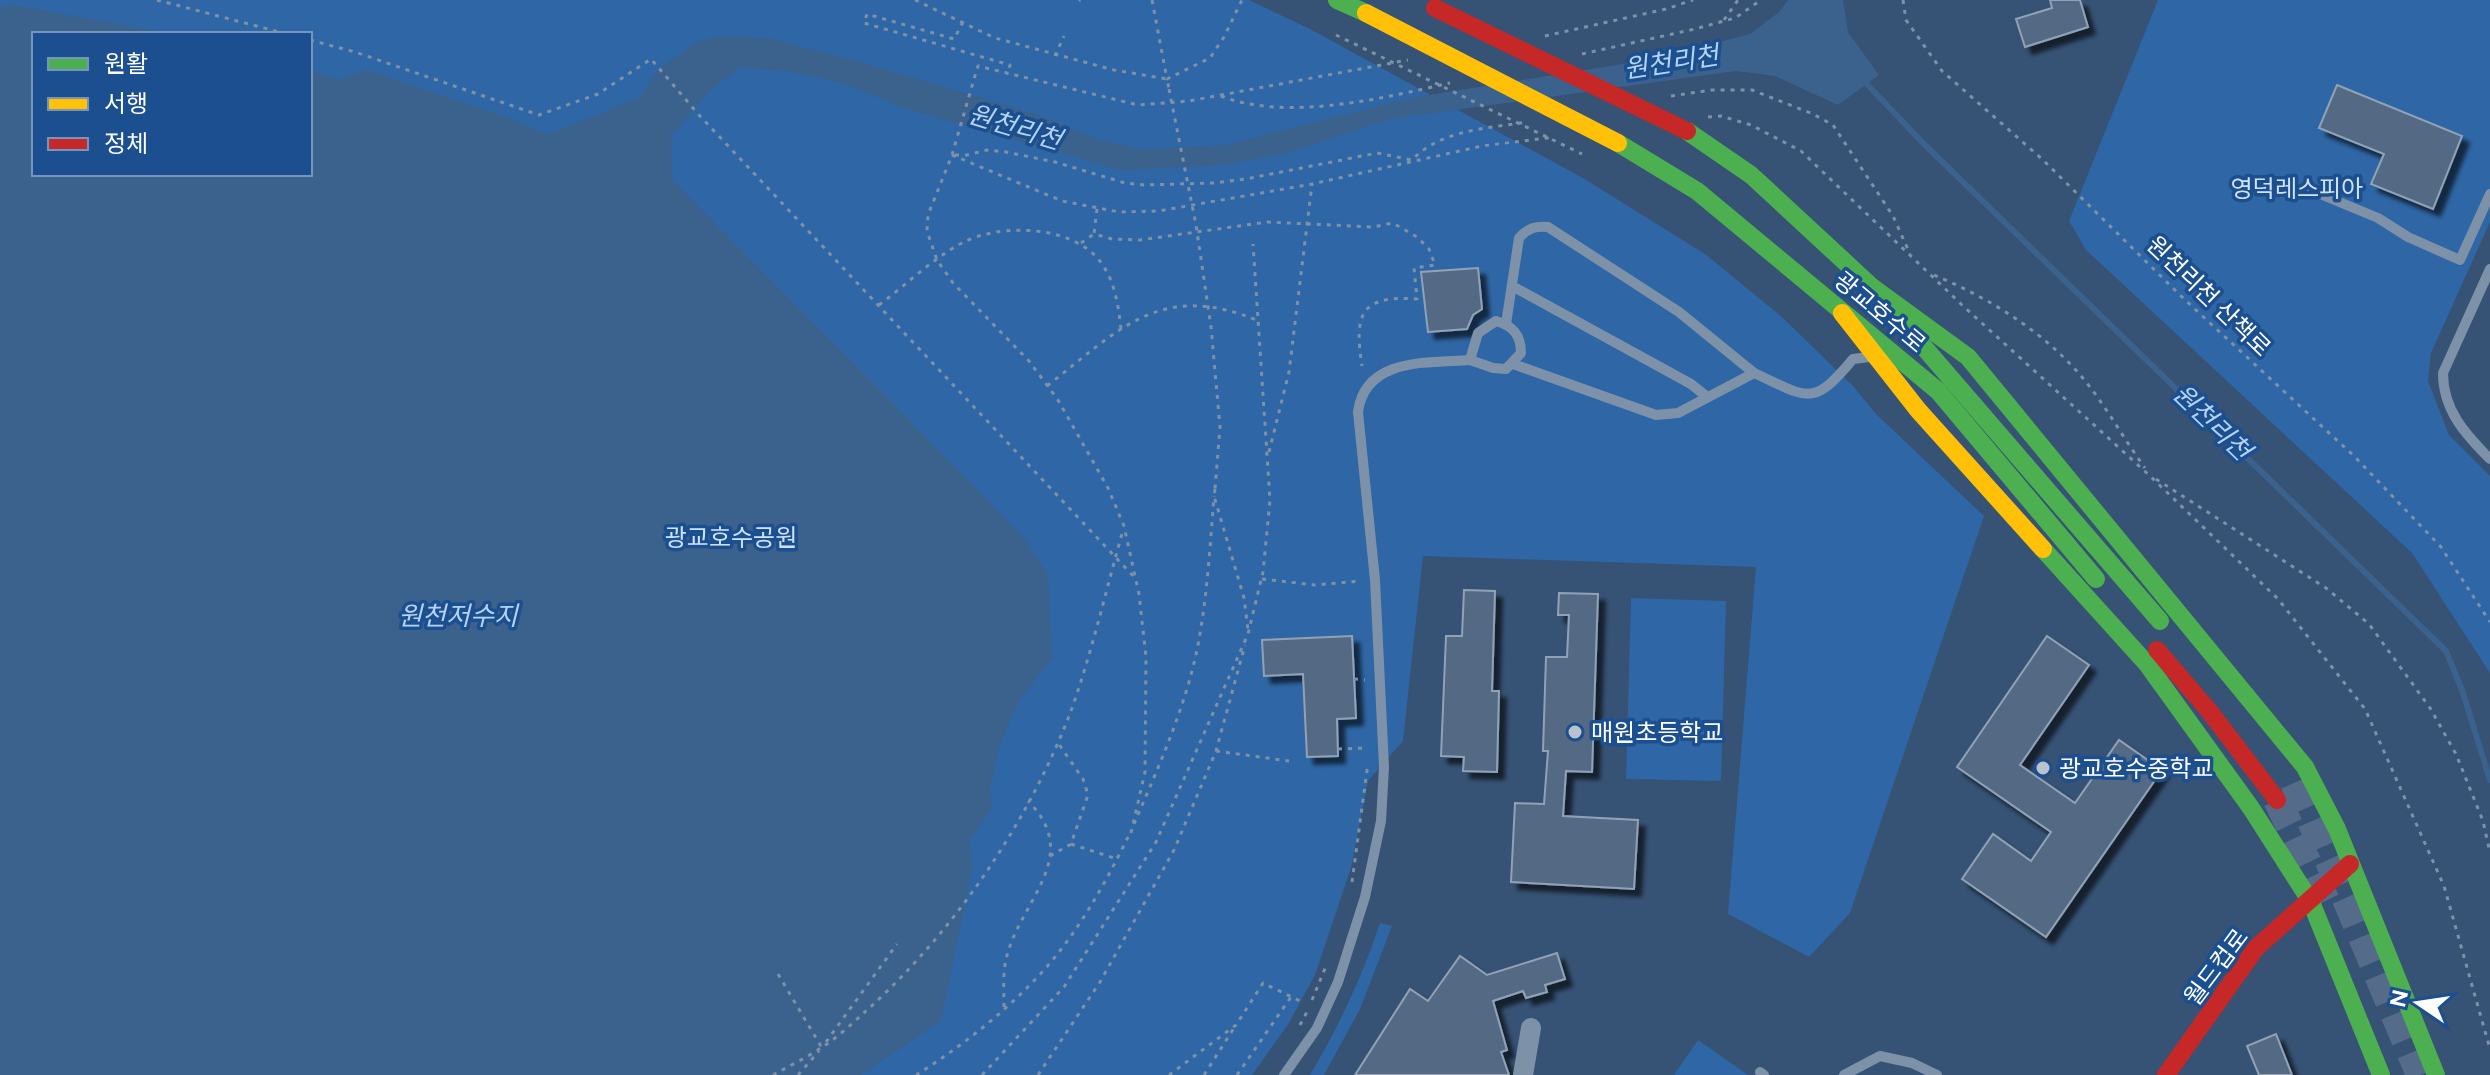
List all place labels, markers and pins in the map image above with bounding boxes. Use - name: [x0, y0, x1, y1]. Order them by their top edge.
- place label: 매원초등학교: [1591, 718, 1723, 747]
- marker: 매원초등학교: [1566, 723, 1584, 741]
- place label: 광교호수중학교: [2059, 754, 2214, 783]
- marker: 광교호수중학교: [2034, 759, 2052, 777]

